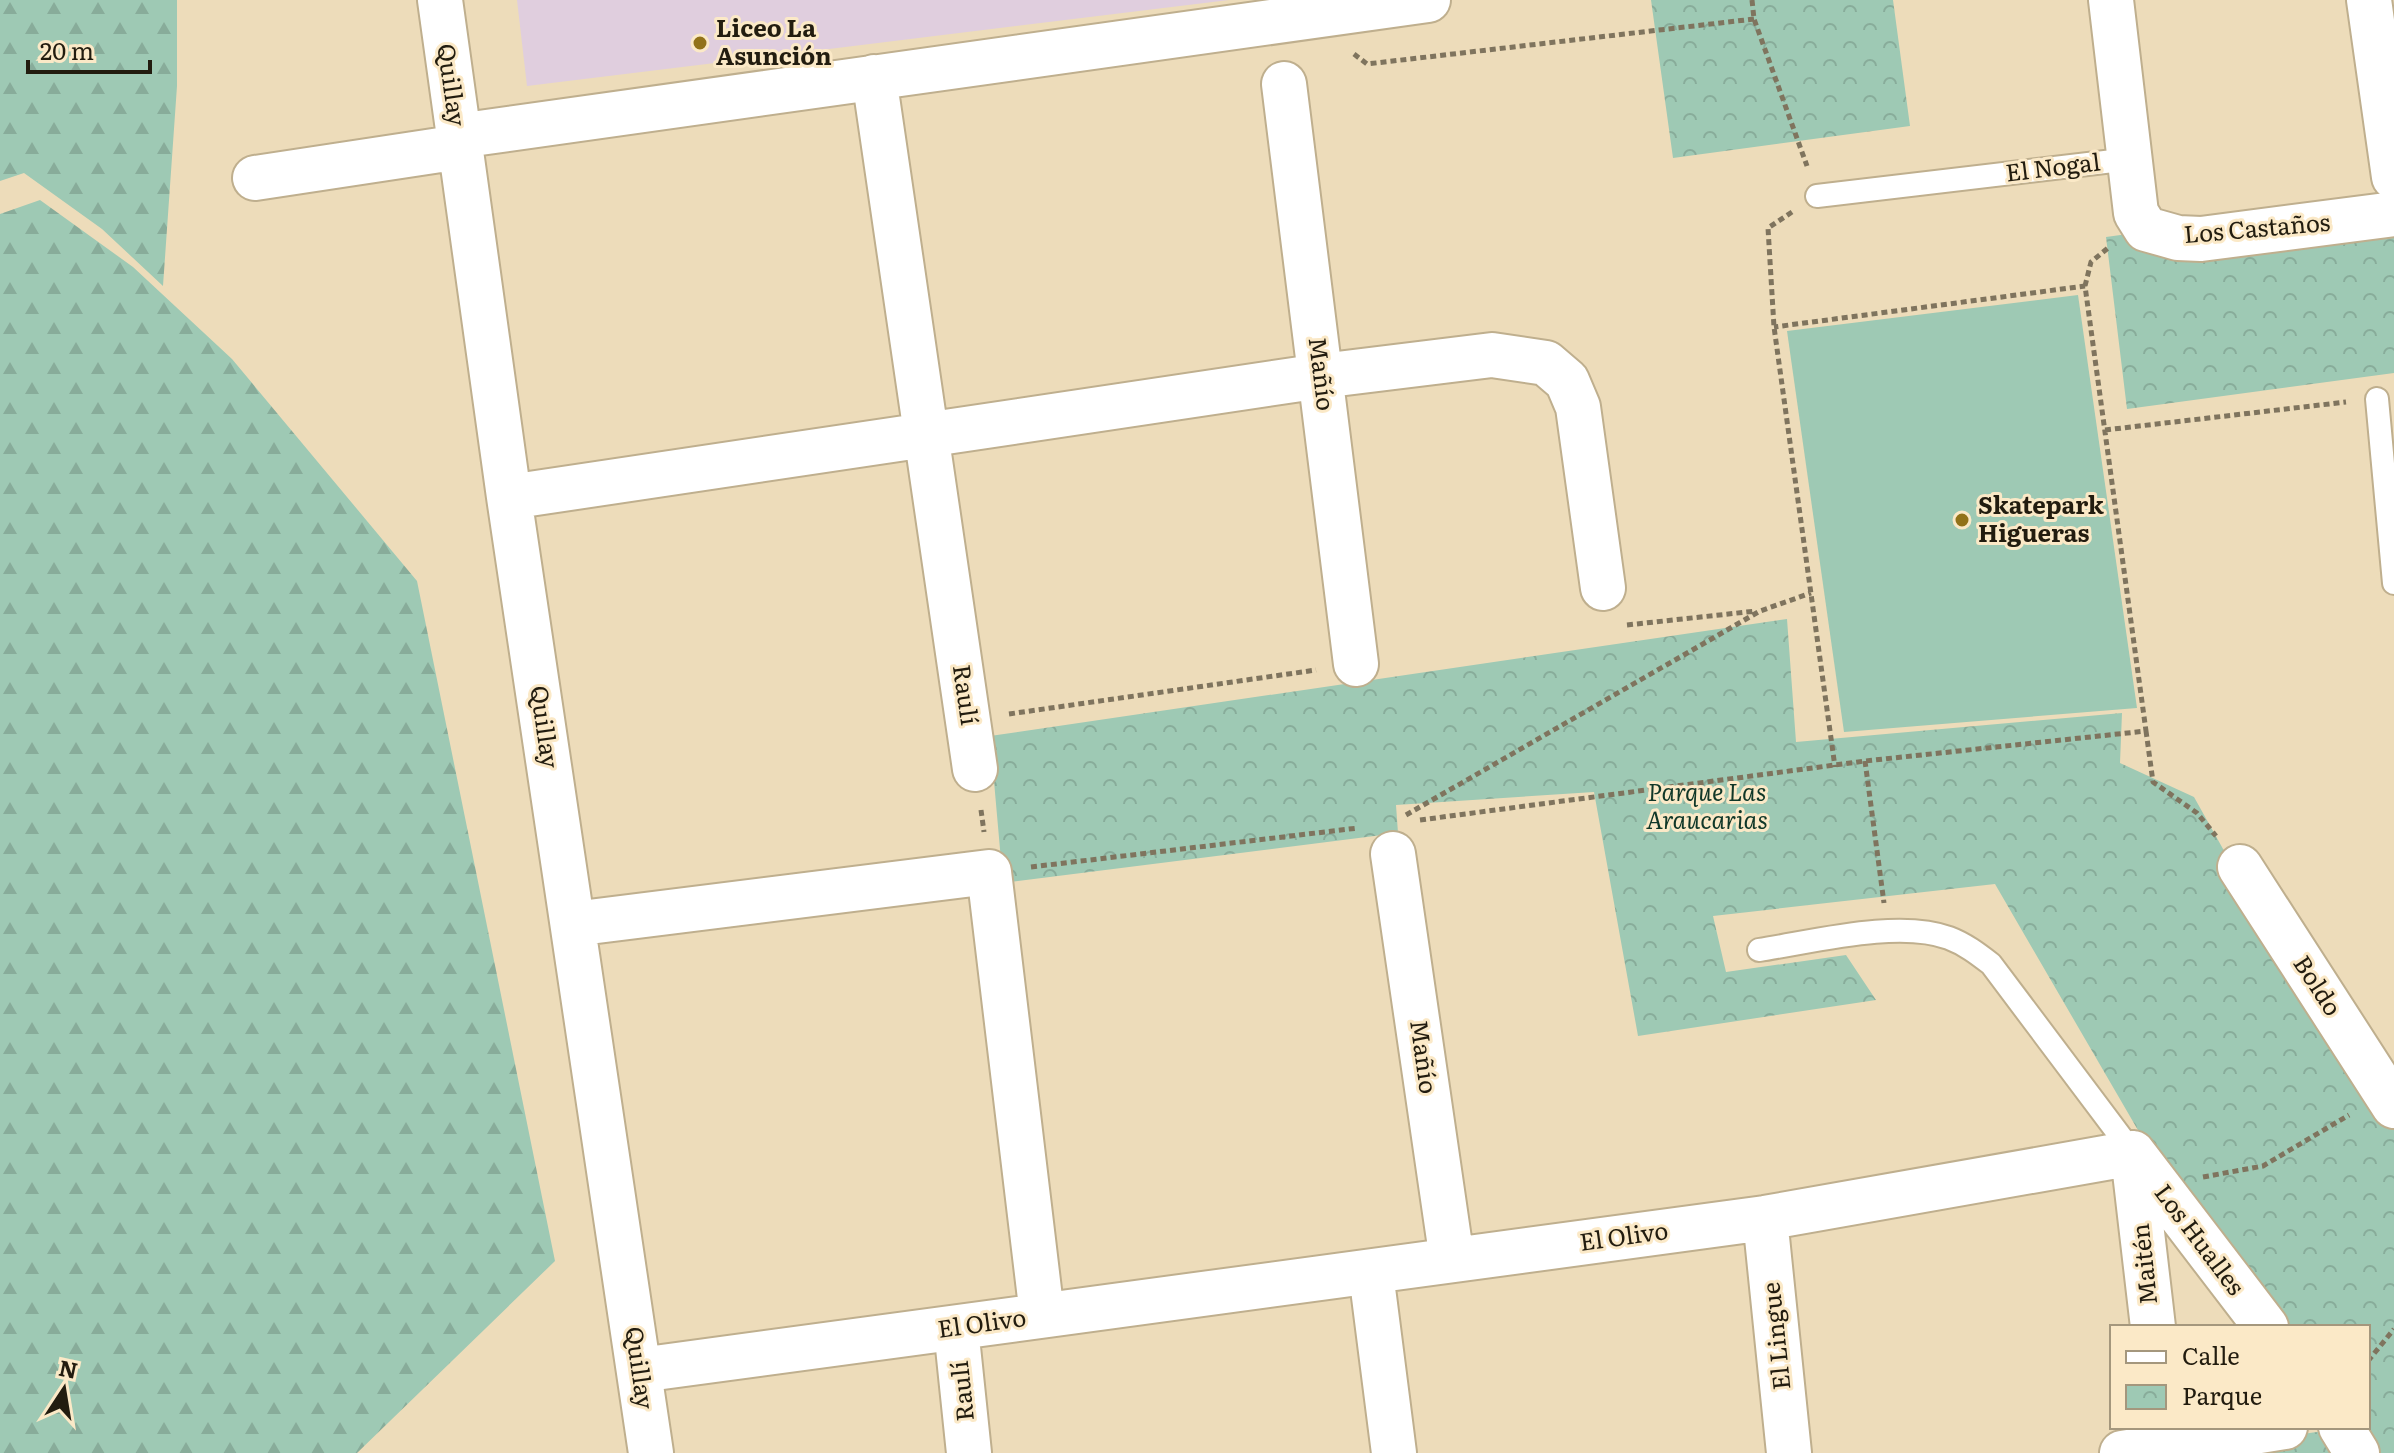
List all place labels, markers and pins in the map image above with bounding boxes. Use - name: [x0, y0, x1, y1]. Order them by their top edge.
- place label: Liceo La Asunción: [716, 9, 832, 72]
- marker: Liceo La Asunción: [691, 34, 709, 52]
- place label: Skatepark Higueras: [1978, 486, 2105, 549]
- marker: Skatepark Higueras: [1953, 511, 1971, 529]

